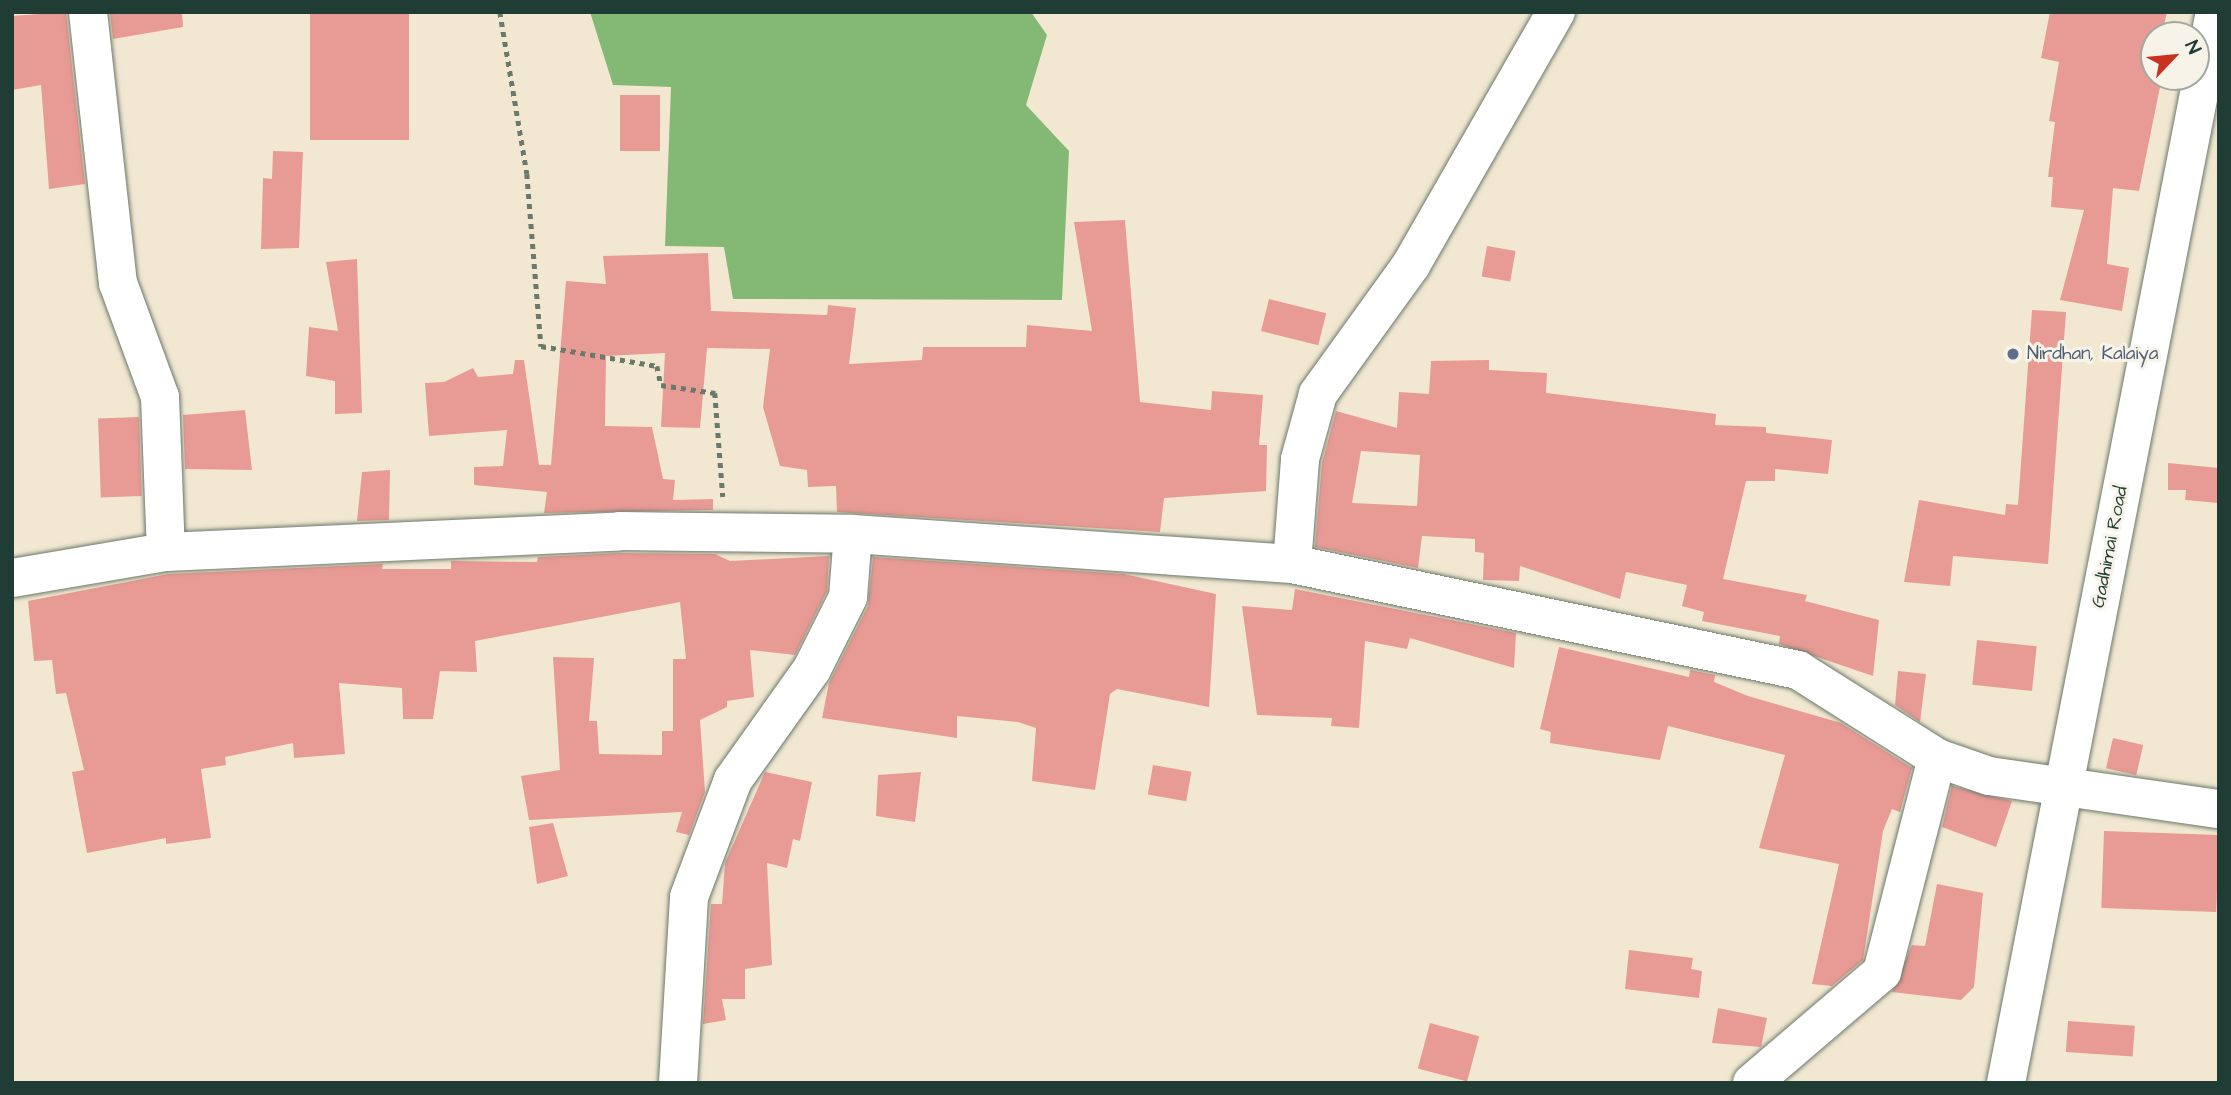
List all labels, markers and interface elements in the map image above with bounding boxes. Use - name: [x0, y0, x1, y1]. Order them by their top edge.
- north arrow: [2140, 21, 2210, 91]
- text: N: [2178, 36, 2207, 59]
- place label: Nirdhan, Kalaiya: [2027, 343, 2158, 365]
- marker: Nirdhan, Kalaiya: [2005, 346, 2021, 362]
- street label: Gadhimai Road: [2087, 484, 2133, 610]

